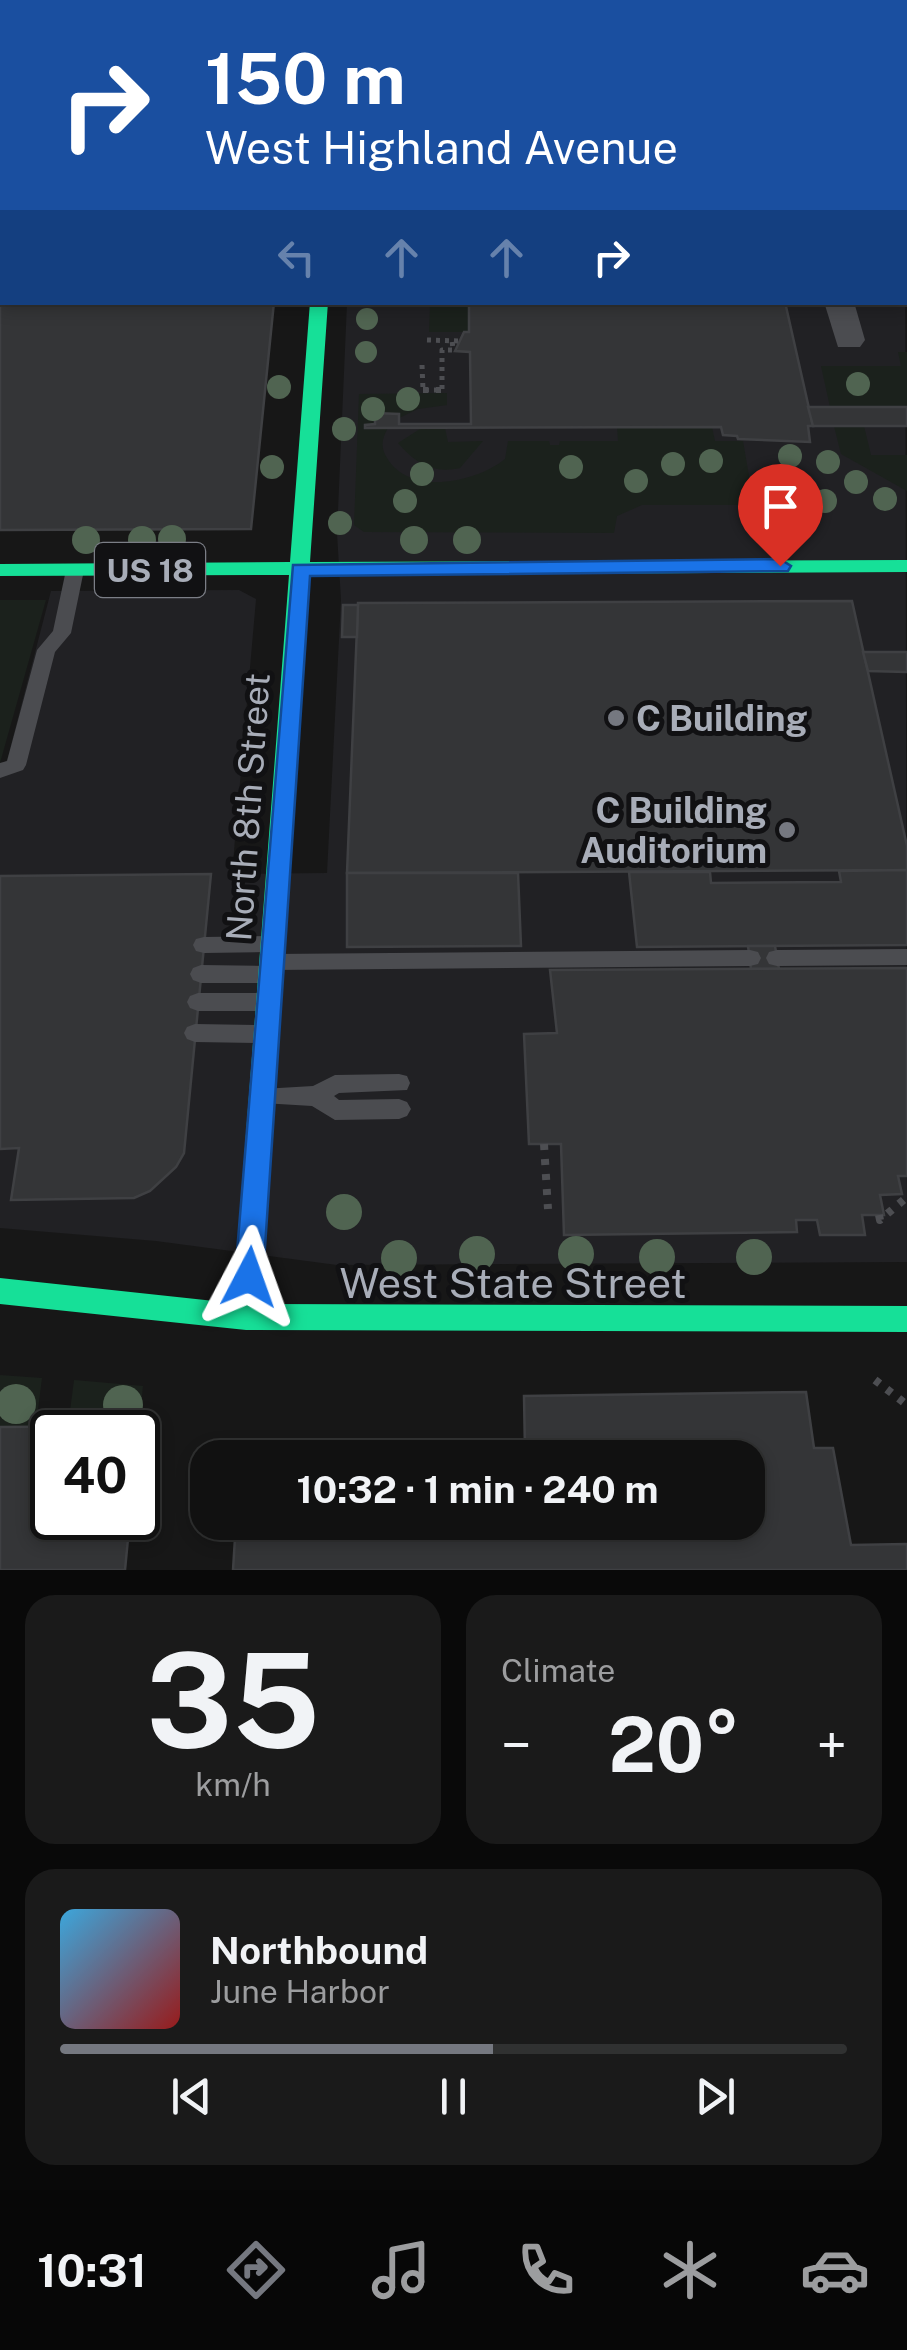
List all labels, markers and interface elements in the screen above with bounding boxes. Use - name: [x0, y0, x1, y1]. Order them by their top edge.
- text: 150 m: [205, 37, 406, 120]
- icon: right: [40, 40, 170, 170]
- text: West Highland Avenue: [205, 121, 678, 174]
- icon: left: [269, 230, 324, 285]
- icon: ahead: [374, 230, 429, 285]
- icon: ahead: [479, 230, 534, 285]
- icon: right: [584, 230, 639, 285]
- pin: [738, 464, 823, 567]
- icon: arrive: [753, 479, 808, 534]
- road number: US 18: [95, 543, 205, 597]
- street label: North 8th Street: [218, 672, 278, 942]
- place label: C Building: [636, 698, 807, 739]
- marker: C Building: [605, 707, 627, 729]
- place label: C Building Auditorium: [580, 790, 767, 871]
- marker: C Building Auditorium: [776, 819, 798, 841]
- position arrow: [197, 1225, 301, 1329]
- street label: West State Street: [339, 1258, 687, 1307]
- speed limit sign: 40: [30, 1410, 160, 1540]
- text: 10:32 · 1 min · 240 m: [297, 1467, 658, 1512]
- text: 35: [146, 1625, 320, 1777]
- text: Climate: [501, 1652, 615, 1689]
- text: 20°: [608, 1701, 740, 1789]
- text: −: [501, 1713, 532, 1777]
- text: +: [816, 1713, 847, 1777]
- text: km/h: [195, 1766, 271, 1803]
- text: Northbound: [210, 1928, 428, 1973]
- text: June Harbor: [210, 1973, 390, 2010]
- icon: previous: [164, 2069, 219, 2124]
- icon: pause: [426, 2069, 481, 2124]
- icon: next: [688, 2069, 743, 2124]
- icon: directions: [221, 2235, 291, 2305]
- icon: music: [366, 2235, 436, 2305]
- icon: phone: [511, 2235, 581, 2305]
- icon: climate: [655, 2235, 725, 2305]
- icon: car: [800, 2235, 870, 2305]
- text: 10:31: [37, 2244, 147, 2297]

